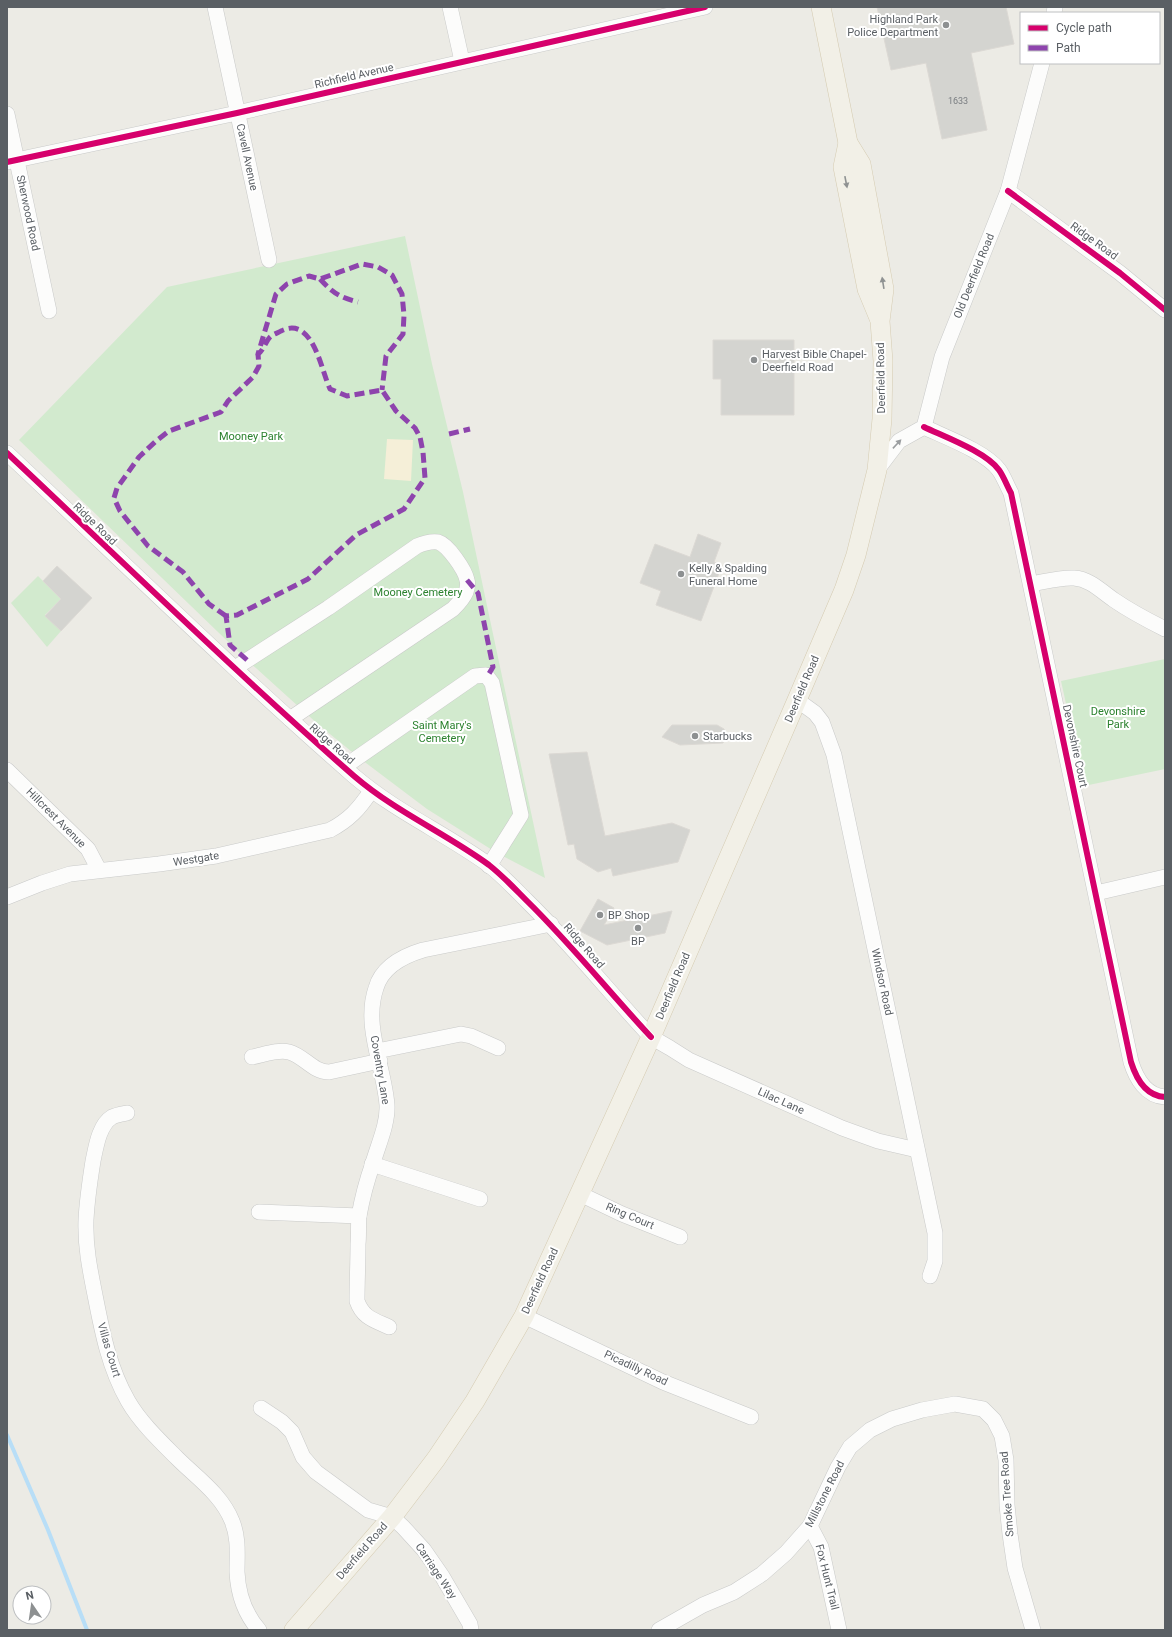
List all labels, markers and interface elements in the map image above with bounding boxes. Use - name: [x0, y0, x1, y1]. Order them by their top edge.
- legend: [1020, 12, 1160, 64]
- place label: Highland Park Police Department: [847, 13, 938, 39]
- marker: Highland Park Police Department: [941, 20, 951, 30]
- text: Cycle path: [1056, 21, 1112, 35]
- text: Path: [1056, 41, 1081, 55]
- street label: Richfield Avenue: [313, 61, 395, 91]
- house number: 1633: [948, 96, 968, 106]
- street label: Cavell Avenue: [234, 122, 260, 192]
- street label: Sherwood Road: [14, 174, 42, 252]
- one-way arrow: [844, 175, 850, 188]
- street label: Ridge Road: [1068, 219, 1120, 263]
- street label: Old Deerfield Road: [951, 232, 997, 320]
- one-way arrow: [880, 277, 886, 289]
- street label: Deerfield Road: [874, 342, 888, 414]
- place label: Harvest Bible Chapel- Deerfield Road: [762, 348, 867, 374]
- marker: Harvest Bible Chapel- Deerfield Road: [749, 355, 759, 365]
- park label: Mooney Park: [219, 430, 283, 443]
- one-way arrow: [892, 439, 902, 449]
- street label: Ridge Road: [70, 500, 120, 548]
- place label: Kelly & Spalding Funeral Home: [689, 562, 767, 588]
- marker: Kelly & Spalding Funeral Home: [676, 569, 686, 579]
- park label: Mooney Cemetery: [374, 586, 463, 599]
- street label: Deerfield Road: [782, 654, 822, 724]
- street label: Devonshire Court: [1060, 703, 1090, 789]
- park label: Devonshire Park: [1091, 705, 1145, 731]
- park label: Saint Mary's Cemetery: [412, 719, 472, 745]
- street label: Ridge Road: [307, 721, 357, 767]
- place label: Starbucks: [703, 730, 752, 743]
- marker: Starbucks: [690, 731, 700, 741]
- street label: Hillcrest Avenue: [23, 785, 89, 851]
- street label: Westgate: [172, 849, 220, 869]
- place label: BP Shop: [608, 909, 650, 922]
- marker: BP Shop: [595, 910, 605, 920]
- street label: Ridge Road: [561, 921, 607, 971]
- marker: BP: [633, 923, 643, 933]
- place label: BP: [631, 935, 645, 948]
- street label: Windsor Road: [869, 947, 895, 1017]
- street label: Deerfield Road: [653, 951, 693, 1021]
- street label: Coventry Lane: [368, 1035, 392, 1106]
- street label: Lilac Lane: [756, 1085, 806, 1117]
- street label: Ring Court: [604, 1200, 657, 1232]
- street label: Deerfield Road: [519, 1246, 561, 1316]
- street label: Villas Court: [95, 1321, 124, 1379]
- street label: Picadilly Road: [602, 1348, 670, 1388]
- street label: Smoke Tree Road: [998, 1451, 1016, 1537]
- street label: Millstone Road: [803, 1459, 847, 1529]
- street label: Deerfield Road: [334, 1520, 390, 1582]
- street label: Carriage Way: [413, 1541, 460, 1602]
- street label: Fox Hunt Trail: [813, 1543, 841, 1611]
- north arrow: [12, 1585, 52, 1625]
- text: N: [25, 1588, 35, 1603]

